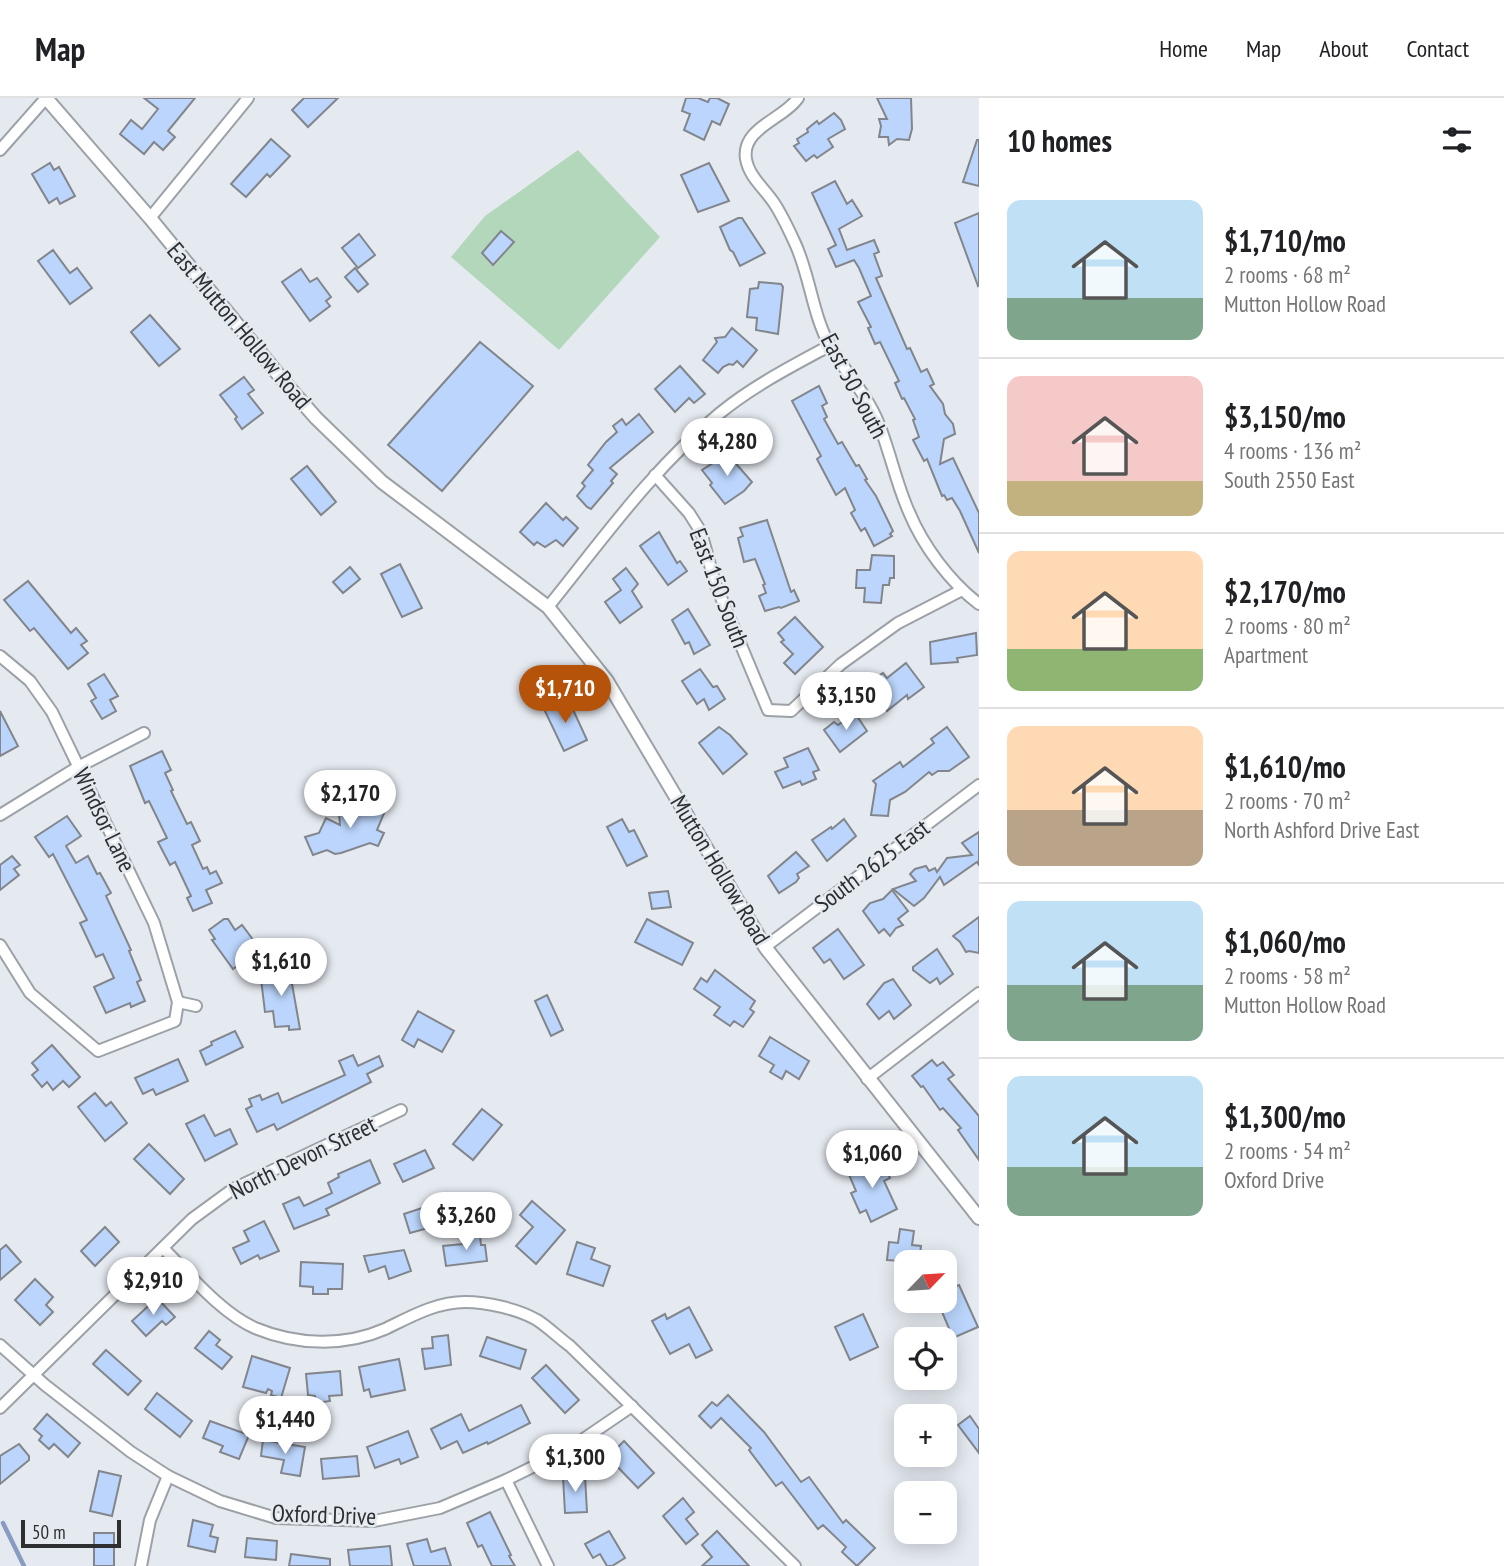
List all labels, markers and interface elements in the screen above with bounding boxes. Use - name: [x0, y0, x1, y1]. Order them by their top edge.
- text: Map: [35, 27, 85, 70]
- text: Home: [1159, 33, 1208, 64]
- text: Map: [1246, 33, 1281, 64]
- text: About: [1319, 33, 1368, 64]
- text: Contact: [1406, 33, 1469, 64]
- text: 10 homes: [1007, 121, 1112, 160]
- icon: filters: [1438, 121, 1476, 159]
- text: $1,710/mo: [1224, 221, 1346, 260]
- icon: home: [1063, 228, 1147, 312]
- street label: East Mutton Hollow Road: [160, 236, 318, 416]
- text: 2 rooms · 68 m²: [1224, 260, 1351, 289]
- text: Mutton Hollow Road: [1224, 289, 1386, 318]
- street label: East 50 South: [814, 328, 895, 444]
- text: $3,150/mo: [1224, 397, 1346, 436]
- icon: home: [1063, 404, 1147, 488]
- pin: $4,280: [670, 418, 784, 478]
- text: $4,280: [697, 426, 757, 455]
- text: 4 rooms · 136 m²: [1224, 436, 1361, 465]
- text: South 2550 East: [1224, 465, 1355, 494]
- street label: East 150 South: [683, 524, 756, 652]
- text: $2,170/mo: [1224, 572, 1346, 611]
- icon: home: [1063, 579, 1147, 663]
- text: 2 rooms · 80 m²: [1224, 611, 1351, 640]
- text: Apartment: [1224, 640, 1308, 669]
- pin: $1,710: [508, 666, 622, 725]
- pin: $3,150: [789, 672, 903, 732]
- text: $1,710: [535, 673, 595, 702]
- text: $3,150: [816, 680, 876, 709]
- text: $1,610/mo: [1224, 747, 1346, 786]
- icon: home: [1063, 754, 1147, 838]
- street label: Windsor Lane: [66, 763, 143, 877]
- pin: $2,170: [293, 770, 407, 830]
- text: $2,170: [320, 778, 380, 807]
- text: 2 rooms · 70 m²: [1224, 786, 1351, 815]
- street label: Mutton Hollow Road: [664, 789, 777, 950]
- street label: South 2625 East: [808, 812, 936, 919]
- text: North Ashford Drive East: [1224, 815, 1419, 844]
- text: $1,060/mo: [1224, 922, 1346, 961]
- icon: home: [1063, 929, 1147, 1013]
- pin: $1,610: [224, 939, 338, 998]
- text: $1,610: [251, 946, 311, 975]
- text: 2 rooms · 58 m²: [1224, 961, 1351, 990]
- text: Mutton Hollow Road: [1224, 990, 1386, 1019]
- text: $1,300/mo: [1224, 1097, 1346, 1136]
- icon: home: [1063, 1104, 1147, 1188]
- street label: North Devon Street: [224, 1108, 382, 1207]
- pin: $1,060: [815, 1130, 929, 1190]
- text: 2 rooms · 54 m²: [1224, 1136, 1351, 1165]
- text: $1,060: [842, 1138, 902, 1167]
- text: Oxford Drive: [1224, 1165, 1324, 1194]
- pin: $3,260: [409, 1192, 523, 1252]
- text: $3,260: [436, 1200, 496, 1229]
- north arrow: [894, 1250, 957, 1312]
- map controls: [894, 1250, 957, 1544]
- pin: $2,910: [96, 1258, 210, 1317]
- text: $2,910: [123, 1265, 183, 1294]
- button: locate: [894, 1327, 957, 1390]
- pin: $1,440: [228, 1396, 342, 1456]
- text: $1,440: [255, 1404, 315, 1433]
- button: +: [894, 1404, 957, 1467]
- pin: $1,300: [518, 1434, 632, 1494]
- text: $1,300: [545, 1442, 605, 1471]
- button: −: [894, 1481, 957, 1544]
- street label: Oxford Drive: [271, 1497, 377, 1532]
- scale bar: [21, 1517, 121, 1549]
- text: 50 m: [32, 1520, 66, 1544]

